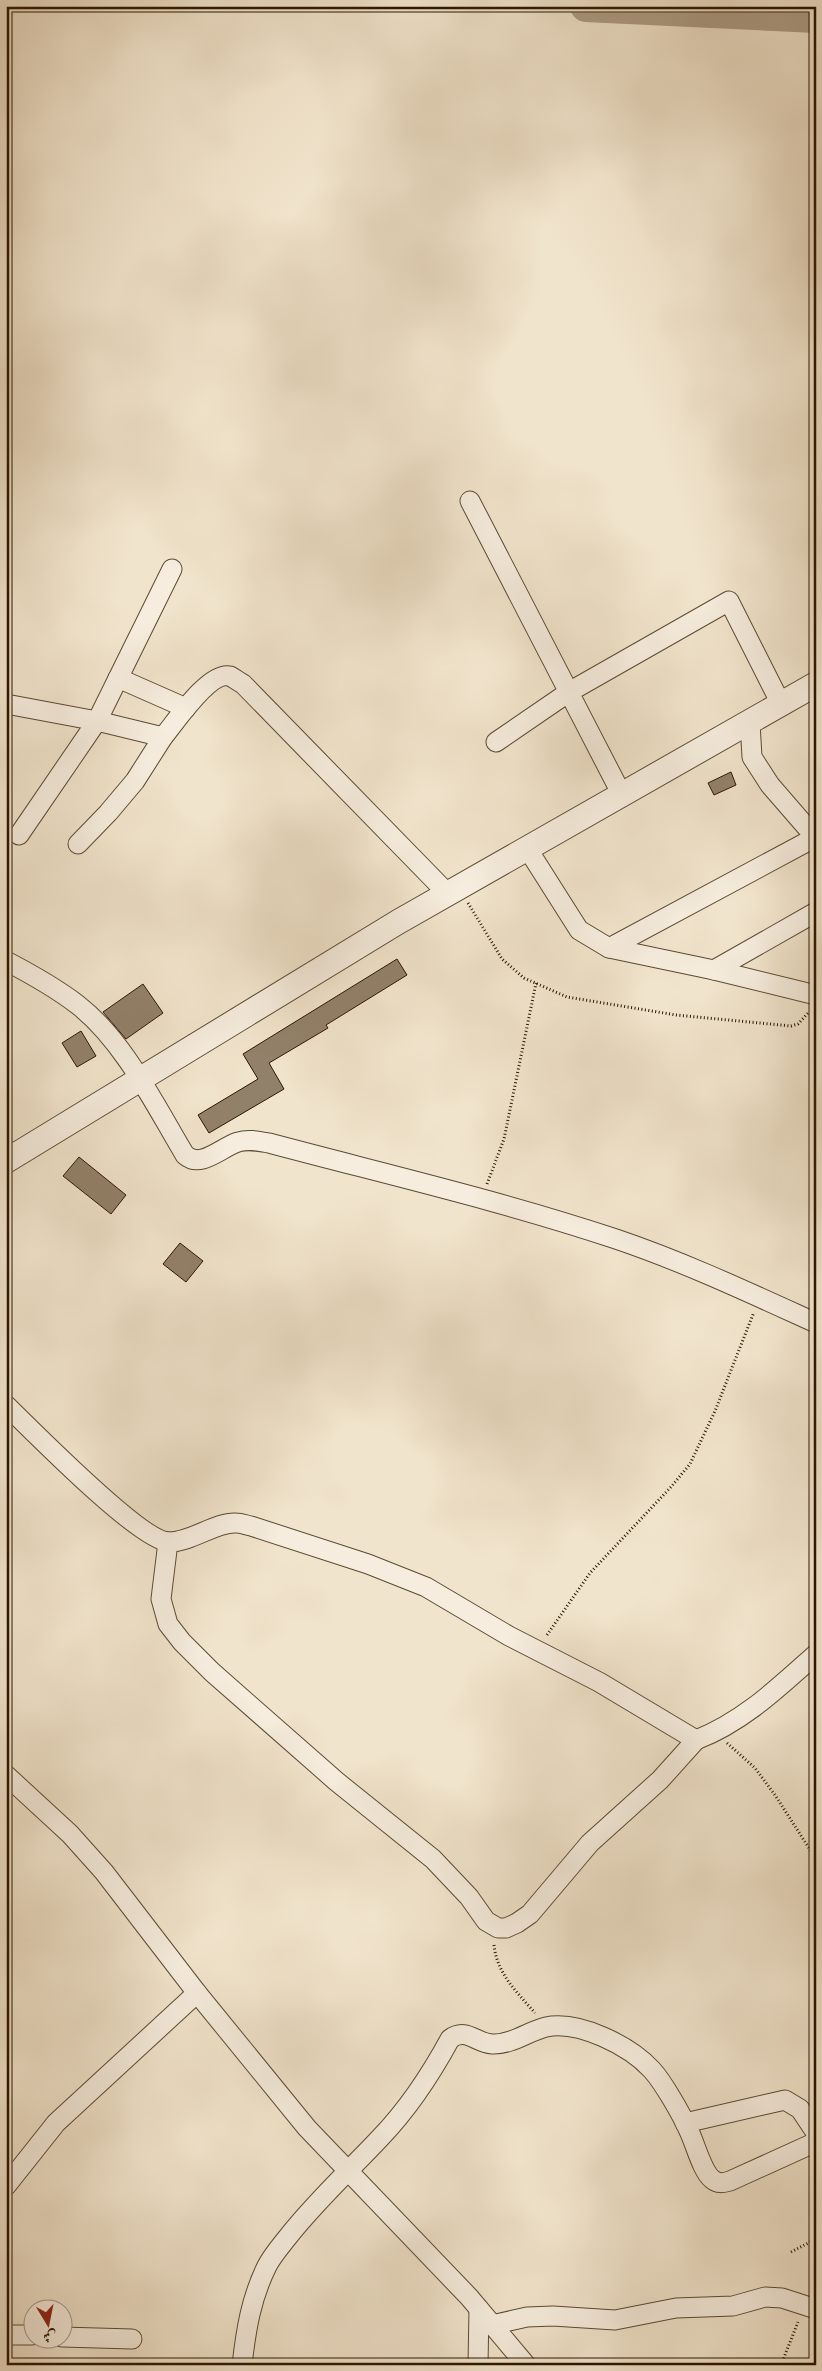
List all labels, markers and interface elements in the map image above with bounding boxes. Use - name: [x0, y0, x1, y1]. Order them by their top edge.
- north arrow: [22, 2298, 72, 2348]
- text: ش: [42, 2326, 59, 2347]

